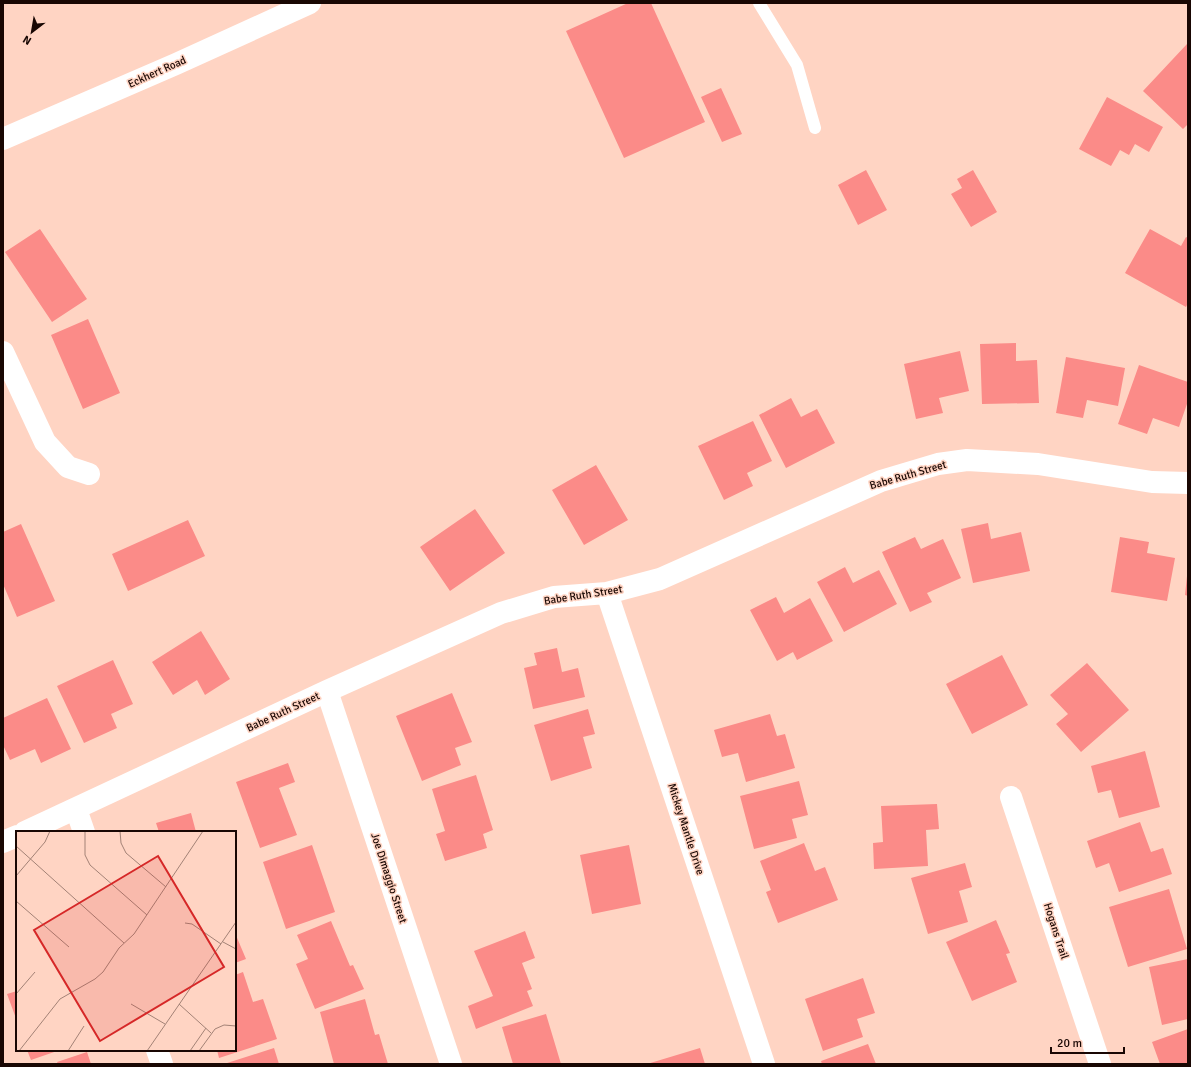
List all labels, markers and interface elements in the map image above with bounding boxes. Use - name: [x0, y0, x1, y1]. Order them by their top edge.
- north arrow: [12, 12, 52, 52]
- text: N: [20, 33, 34, 48]
- street label: Eckhert Road: [126, 53, 188, 91]
- street label: Babe Ruth Street: [868, 458, 948, 492]
- street label: Babe Ruth Street: [543, 582, 623, 608]
- street label: Babe Ruth Street: [244, 689, 322, 735]
- street label: Mickey Mantle Drive: [665, 782, 707, 876]
- inset map: [16, 831, 236, 1051]
- street label: Joe Dimaggio Street: [368, 831, 410, 925]
- street label: Hogans Trail: [1041, 901, 1071, 961]
- scale bar: [1051, 1029, 1124, 1055]
- text: 20 m: [1057, 1036, 1082, 1051]

